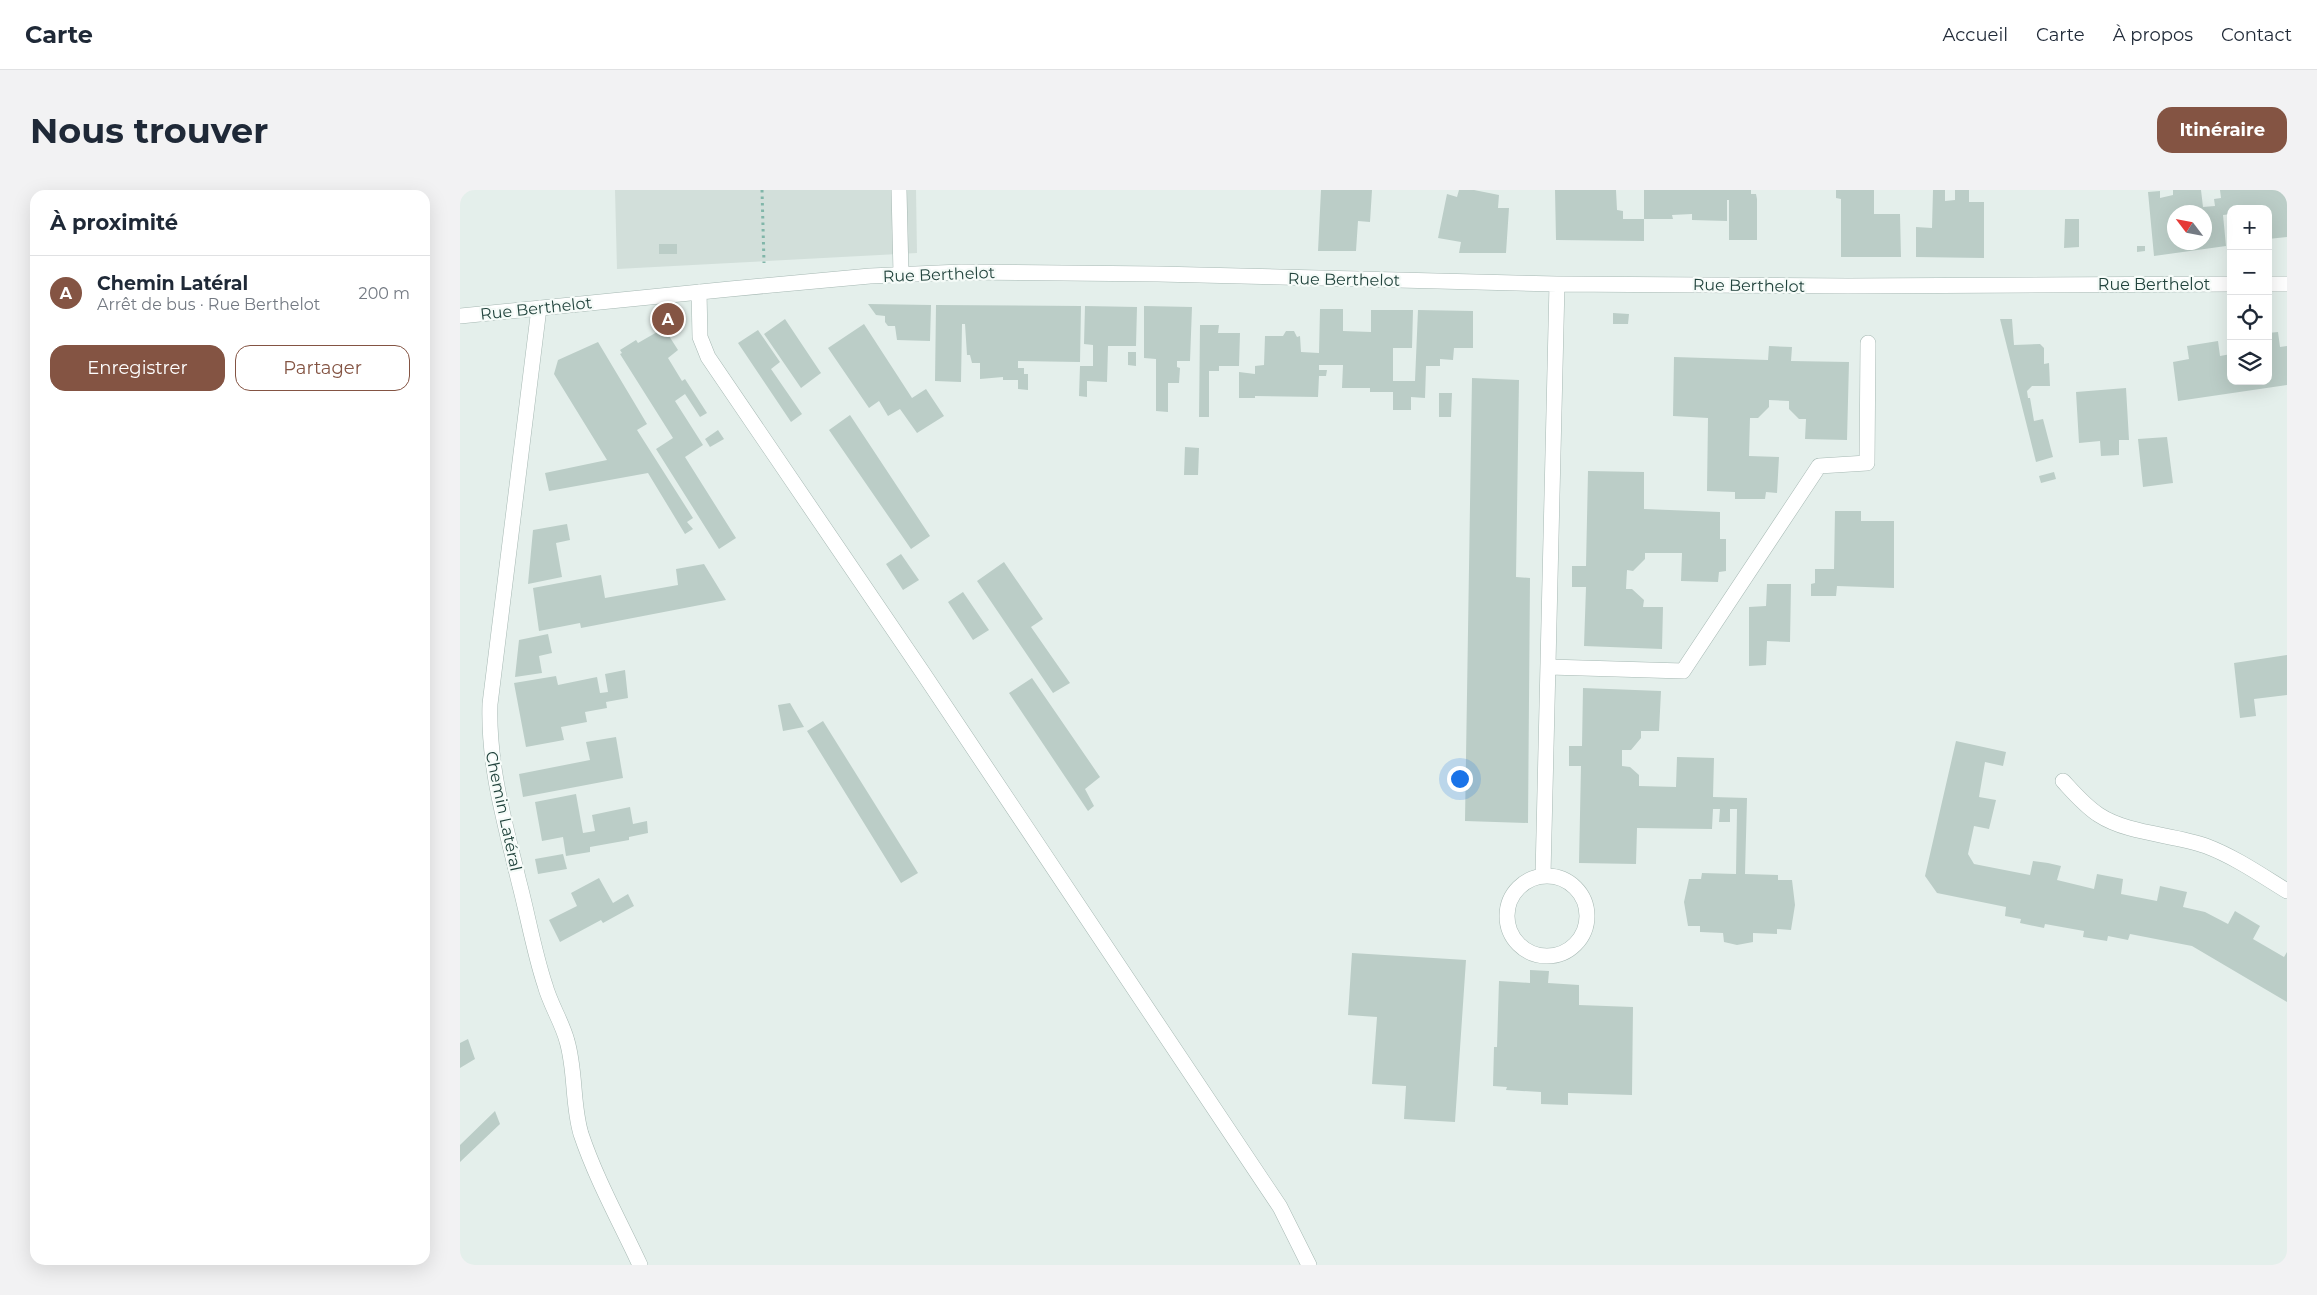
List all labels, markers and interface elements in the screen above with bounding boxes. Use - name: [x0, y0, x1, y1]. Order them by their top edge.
- text: Carte: [25, 20, 93, 49]
- text: Accueil: [1943, 24, 2008, 46]
- text: Carte: [2036, 24, 2085, 46]
- text: À propos: [2113, 24, 2193, 46]
- text: Contact: [2221, 24, 2292, 46]
- button: Itinéraire: [2157, 107, 2287, 153]
- text: Nous trouver: [30, 109, 268, 152]
- north arrow: [2167, 205, 2212, 250]
- map controls: [2227, 205, 2272, 385]
- button: +: [2227, 205, 2272, 250]
- text: À proximité: [50, 210, 178, 235]
- button: −: [2227, 250, 2272, 295]
- street label: Rue Berthelot: [883, 263, 996, 286]
- street label: Rue Berthelot: [1288, 269, 1401, 290]
- text: Chemin Latéral: [97, 272, 248, 295]
- street label: Rue Berthelot: [1693, 275, 1806, 296]
- street label: Rue Berthelot: [2098, 275, 2211, 294]
- text: A: [60, 284, 72, 303]
- text: 200 m: [359, 284, 410, 303]
- street label: Rue Berthelot: [479, 293, 593, 324]
- text: Arrêt de bus · Rue Berthelot: [97, 295, 320, 314]
- button: locate: [2227, 295, 2272, 340]
- pin: A: [652, 300, 684, 338]
- button: layers: [2227, 340, 2272, 385]
- button: Enregistrer: [50, 345, 225, 391]
- button: Partager: [235, 345, 410, 391]
- street label: Chemin Latéral: [482, 749, 526, 873]
- your location: [1447, 766, 1473, 792]

